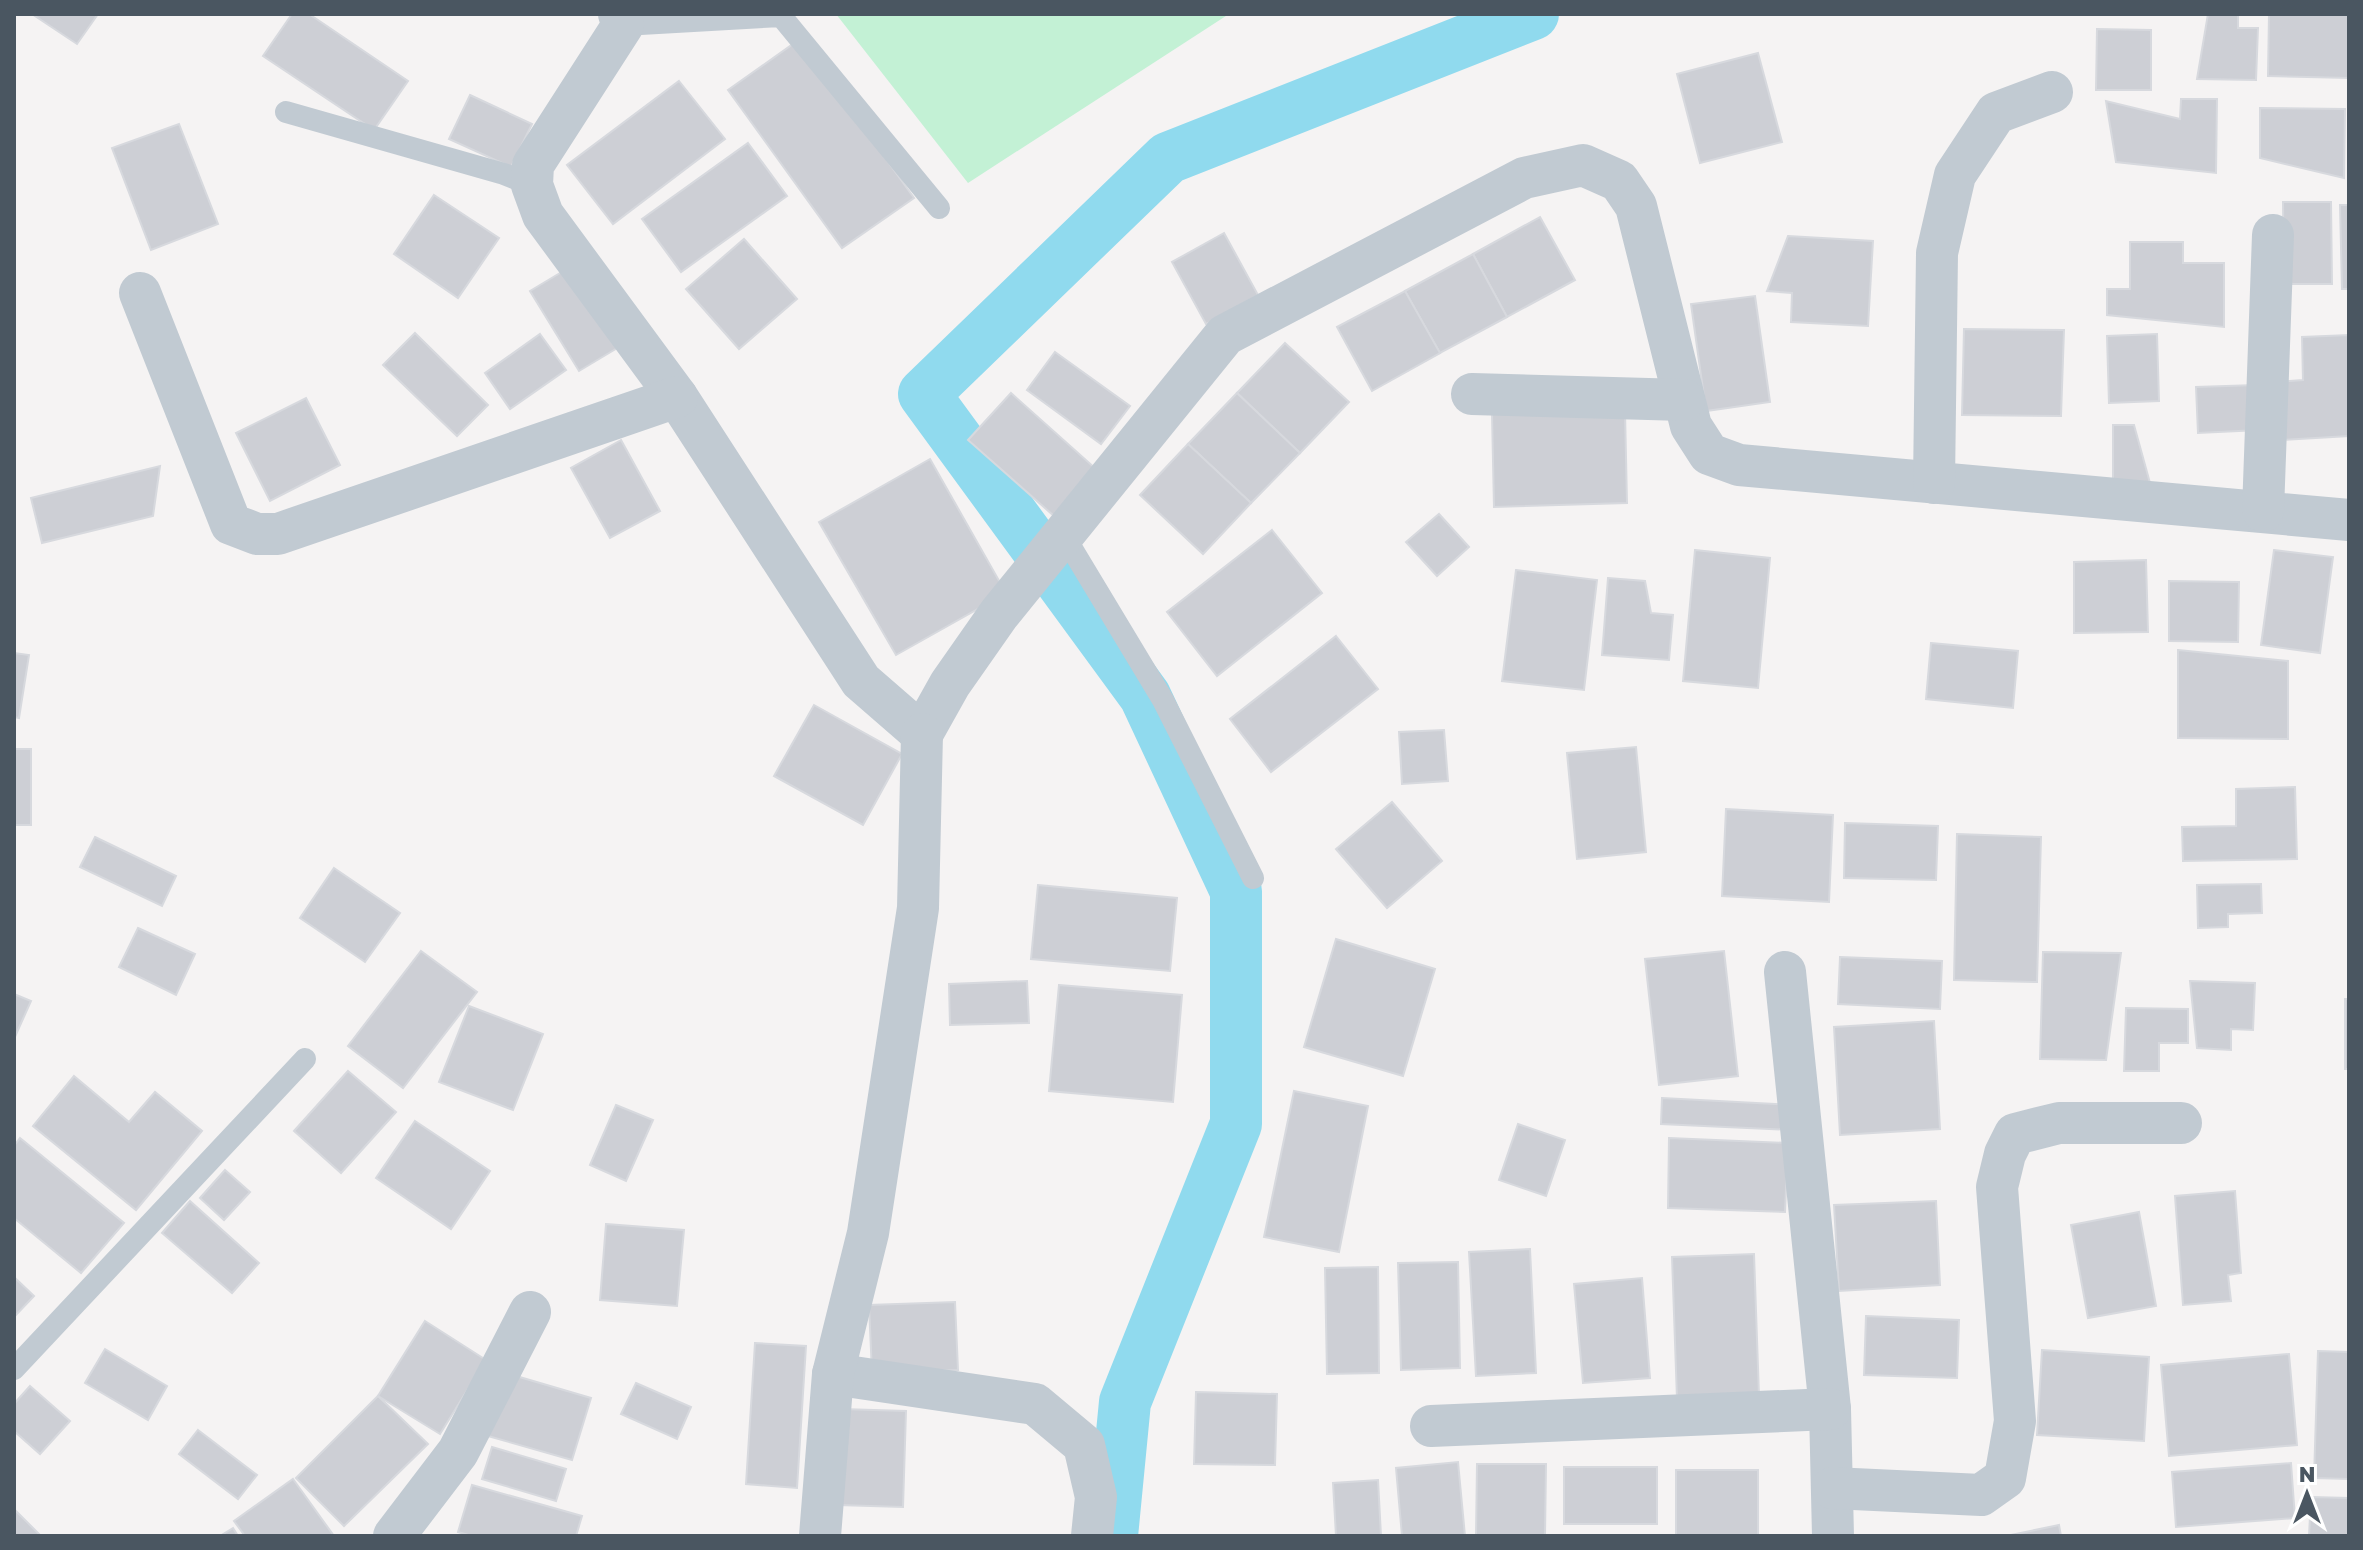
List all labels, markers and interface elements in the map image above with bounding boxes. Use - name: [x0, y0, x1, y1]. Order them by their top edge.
- north arrow: [2267, 1454, 2347, 1534]
- text: N: [2299, 1460, 2315, 1487]

